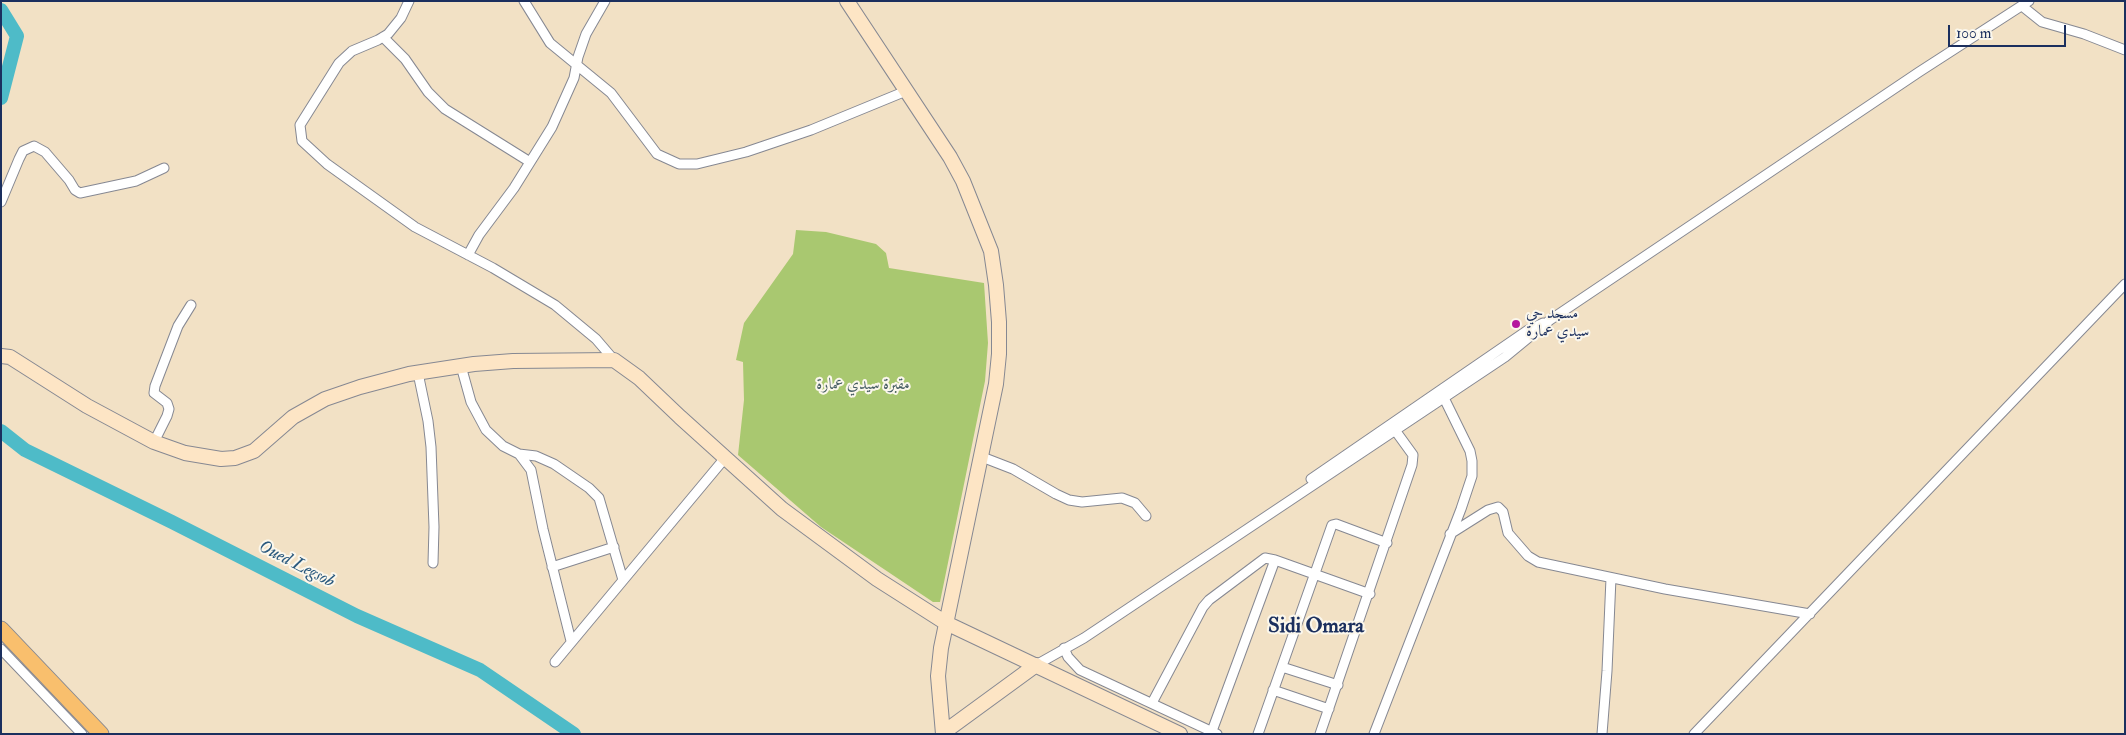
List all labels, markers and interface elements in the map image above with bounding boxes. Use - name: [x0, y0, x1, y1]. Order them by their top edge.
- scale bar: [1951, 15, 2068, 47]
- text: 100 m: [1956, 24, 1991, 43]
- place label: مسجد حي سيدي عمارة: [1526, 305, 1589, 343]
- marker: مسجد حي سيدي عمارة: [1510, 318, 1522, 330]
- park label: مقبرة سيدي عمارة: [816, 376, 910, 396]
- water label: Oued Legsob: [254, 537, 338, 593]
- district label: Sidi Omara: [1268, 614, 1364, 640]

